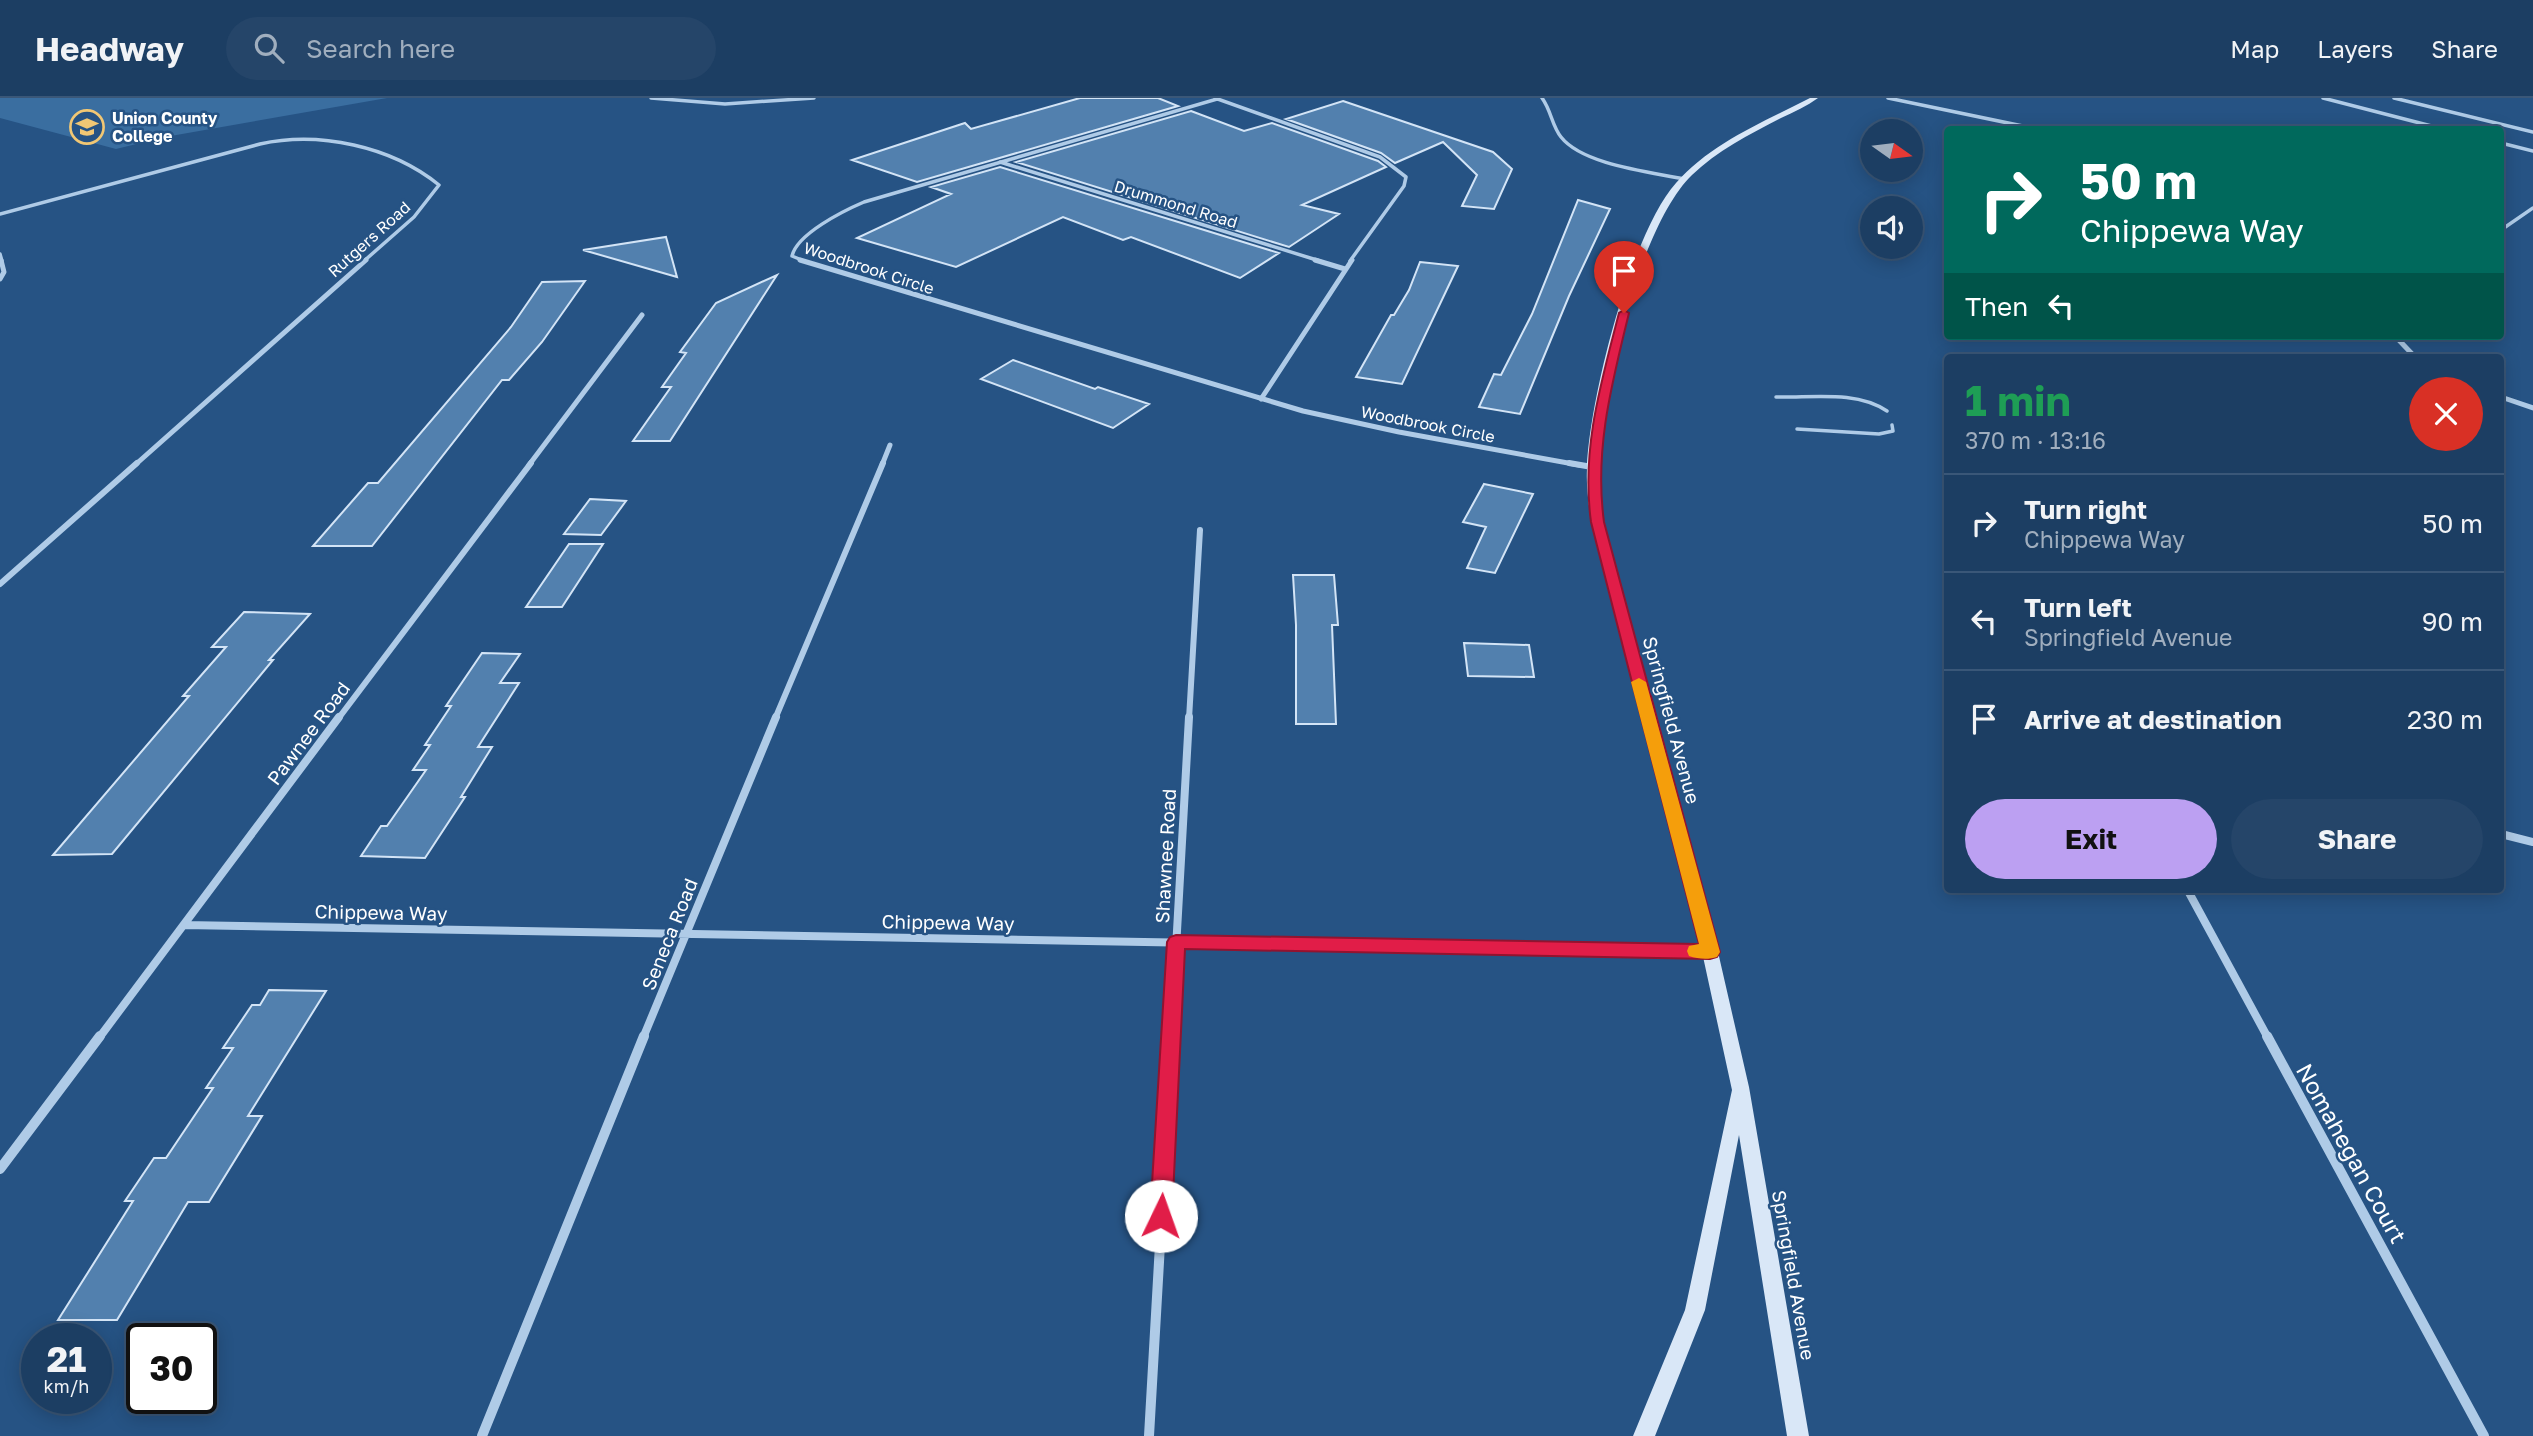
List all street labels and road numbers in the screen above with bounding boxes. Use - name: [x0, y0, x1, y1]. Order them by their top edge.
- street label: Drummond Road: [1112, 176, 1240, 232]
- street label: Rutgers Road: [324, 197, 414, 281]
- street label: Woodbrook Circle: [801, 237, 937, 299]
- street label: Woodbrook Circle: [1359, 401, 1497, 447]
- street label: Springfield Avenue: [1639, 634, 1705, 806]
- street label: Pawnee Road: [262, 677, 354, 789]
- street label: Shawnee Road: [1150, 788, 1180, 924]
- street label: Seneca Road: [636, 875, 702, 993]
- street label: Chippewa Way: [314, 899, 448, 925]
- street label: Chippewa Way: [881, 909, 1015, 935]
- street label: Nomahegan Court: [2291, 1058, 2413, 1248]
- street label: Springfield Avenue: [1768, 1188, 1820, 1362]

